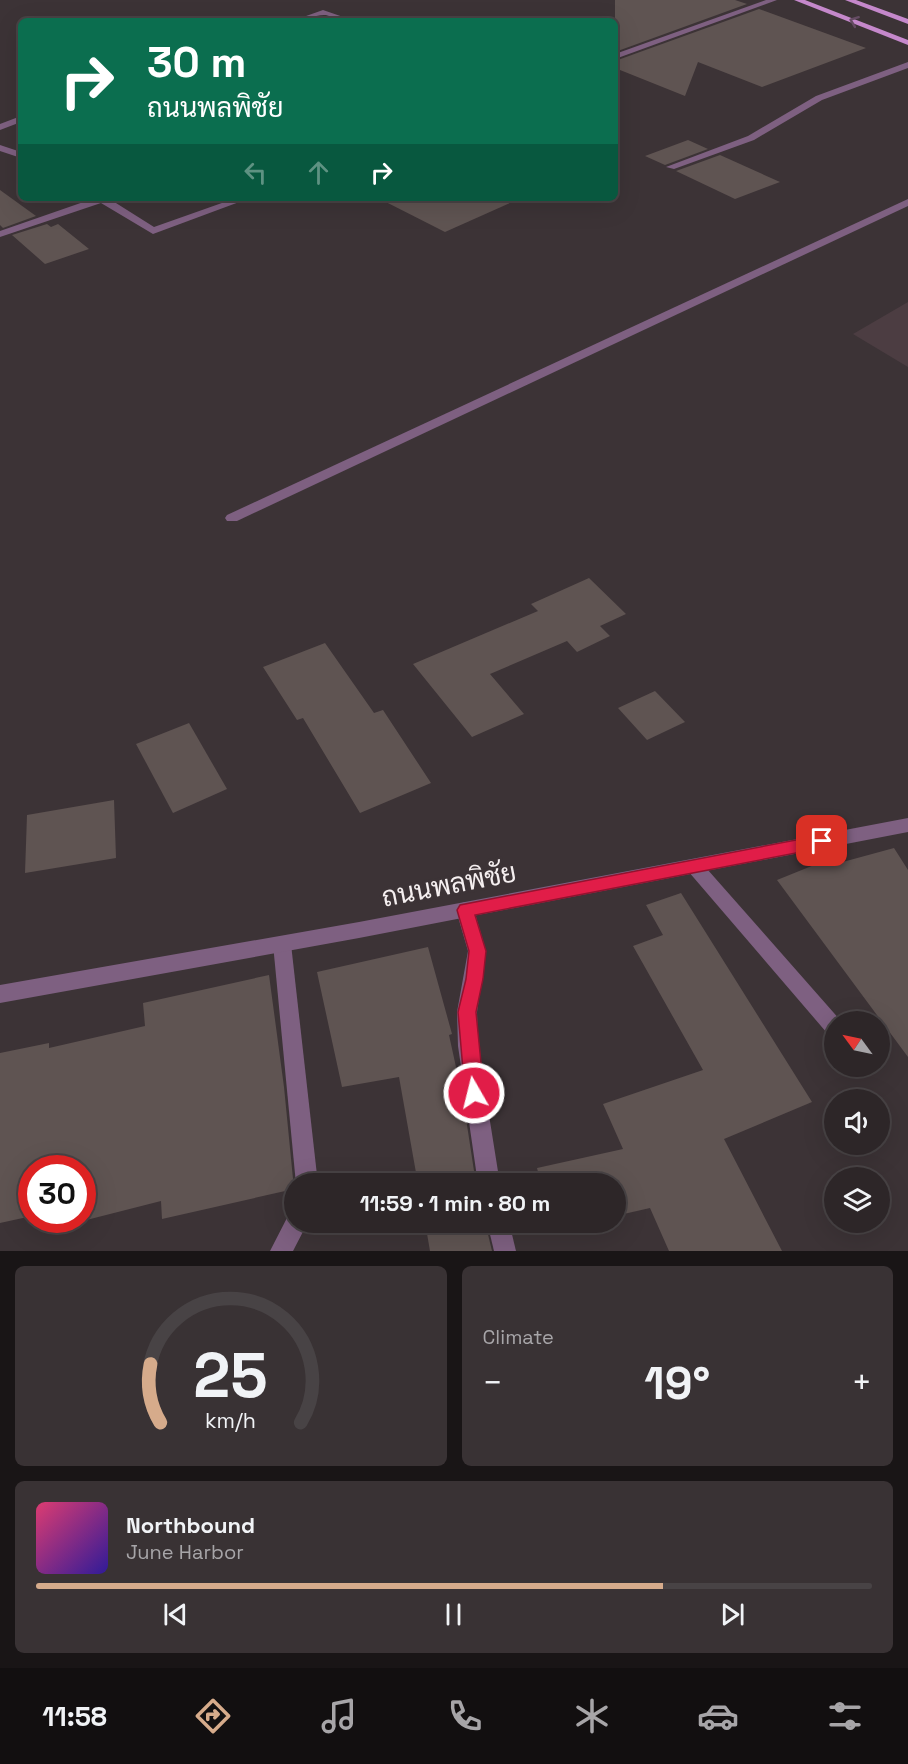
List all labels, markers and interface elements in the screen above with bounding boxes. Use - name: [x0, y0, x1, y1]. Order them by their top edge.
- one-way arrow: [849, 16, 860, 29]
- text: 30 m: [147, 36, 246, 89]
- icon: right: [48, 42, 126, 120]
- text: ถนนพลพิชัย: [147, 90, 283, 125]
- icon: left: [239, 156, 272, 189]
- icon: ahead: [302, 156, 335, 189]
- icon: right: [365, 156, 398, 189]
- pin: [796, 815, 847, 866]
- icon: arrive: [805, 824, 838, 857]
- street label: ถนนพลพิชัย: [379, 854, 519, 915]
- north arrow: [824, 1011, 890, 1077]
- map controls: [824, 1011, 890, 1233]
- position arrow: [442, 1061, 506, 1125]
- button: sound: [824, 1089, 890, 1155]
- speed limit sign: 30: [18, 1155, 96, 1233]
- button: layers: [824, 1167, 890, 1233]
- text: 11:59 · 1 min · 80 m: [360, 1189, 550, 1217]
- text: Climate: [483, 1324, 554, 1350]
- text: 25: [193, 1336, 268, 1415]
- text: 19°: [644, 1355, 710, 1412]
- text: −: [483, 1362, 503, 1404]
- text: +: [852, 1362, 872, 1404]
- text: km/h: [205, 1407, 256, 1434]
- text: Northbound: [126, 1511, 255, 1539]
- text: June Harbor: [126, 1539, 244, 1565]
- icon: previous: [159, 1598, 192, 1631]
- icon: pause: [437, 1598, 470, 1631]
- icon: next: [716, 1598, 749, 1631]
- icon: directions: [192, 1695, 234, 1737]
- icon: music: [318, 1695, 360, 1737]
- icon: phone: [444, 1695, 486, 1737]
- icon: climate: [571, 1695, 613, 1737]
- icon: car: [697, 1695, 739, 1737]
- icon: filters: [824, 1695, 866, 1737]
- text: 11:58: [42, 1699, 107, 1734]

